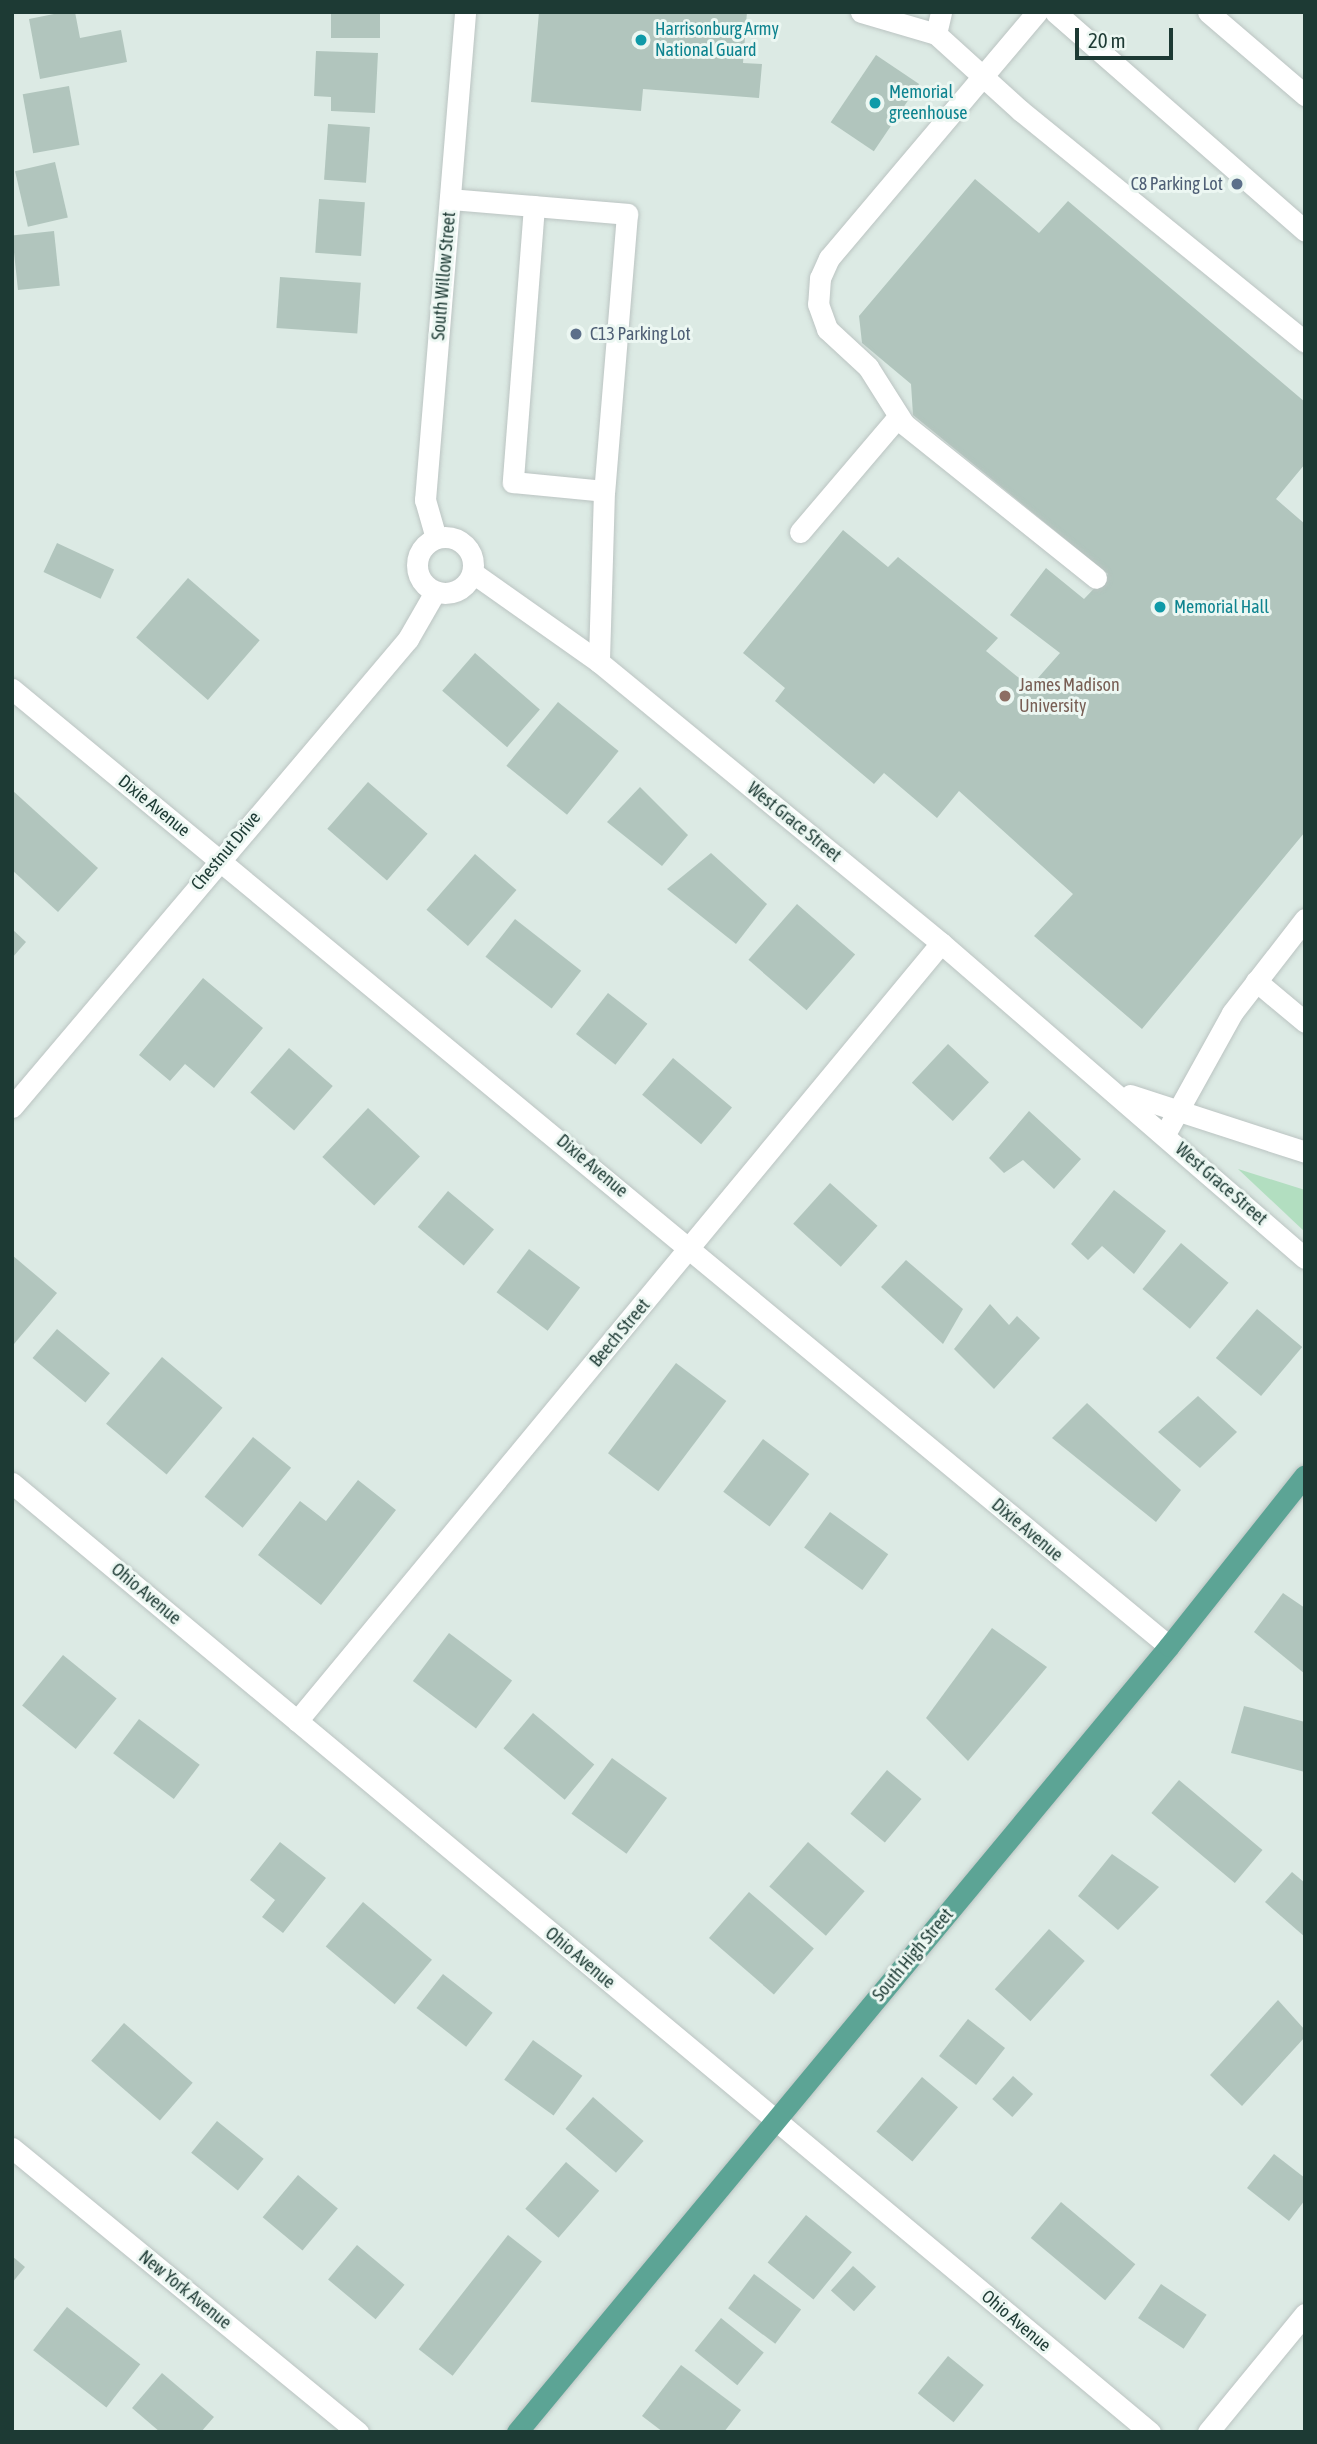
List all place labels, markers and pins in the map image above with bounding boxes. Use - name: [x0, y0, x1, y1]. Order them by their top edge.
- place label: Harrisonburg Army National Guard: [655, 19, 779, 61]
- marker: Harrisonburg Army National Guard: [633, 32, 649, 48]
- place label: Memorial greenhouse: [889, 82, 967, 124]
- marker: Memorial greenhouse: [867, 95, 883, 111]
- place label: C8 Parking Lot: [1131, 173, 1223, 195]
- marker: C8 Parking Lot: [1229, 176, 1245, 192]
- place label: C13 Parking Lot: [590, 323, 691, 345]
- marker: C13 Parking Lot: [568, 326, 584, 342]
- place label: Memorial Hall: [1174, 596, 1269, 618]
- marker: Memorial Hall: [1152, 599, 1168, 615]
- place label: James Madison University: [1019, 675, 1120, 718]
- marker: James Madison University: [997, 688, 1013, 704]

